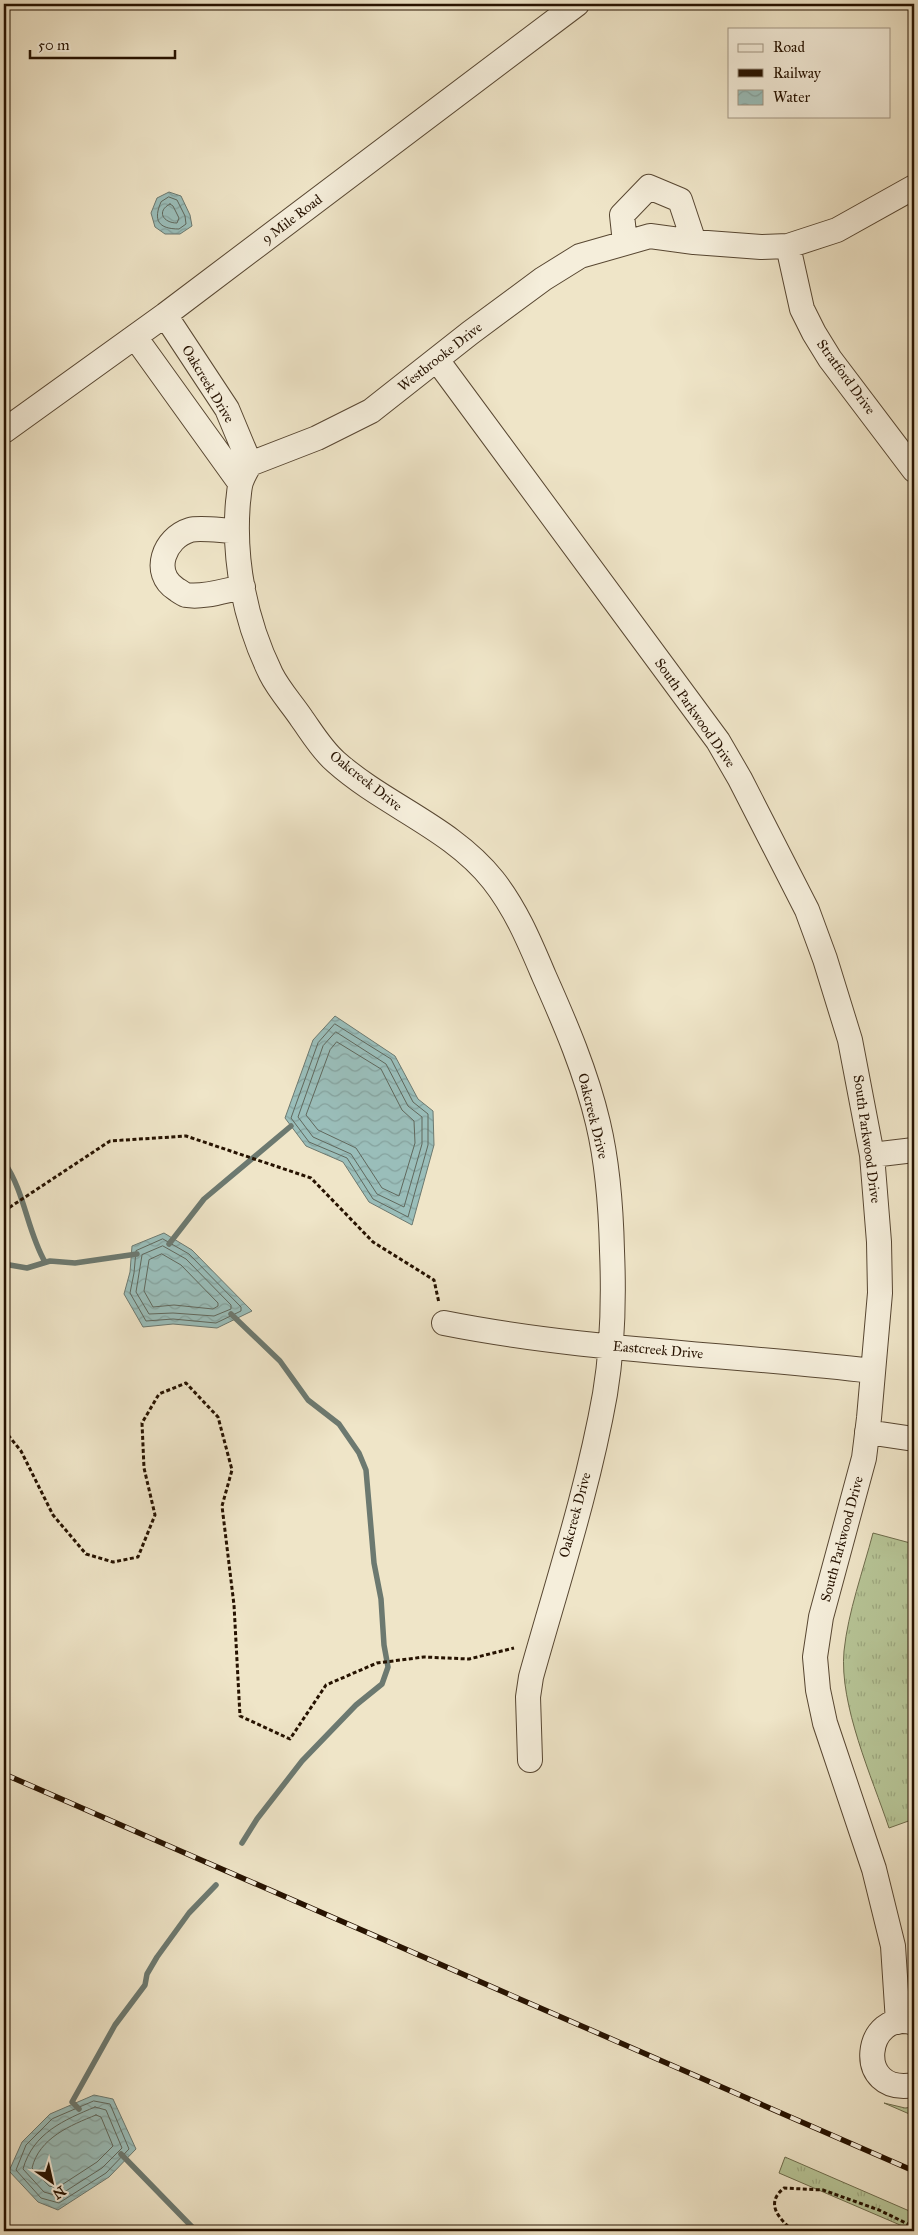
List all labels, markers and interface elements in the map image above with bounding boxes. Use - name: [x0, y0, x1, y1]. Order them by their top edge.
- scale bar: [30, 28, 175, 60]
- legend: [728, 28, 890, 118]
- text: 50 m: [38, 36, 70, 54]
- text: Road: [773, 38, 805, 56]
- text: Railway: [773, 64, 822, 82]
- text: Water: [773, 88, 810, 106]
- street label: 9 Mile Road: [258, 191, 326, 247]
- street label: Westbrooke Drive: [394, 319, 486, 395]
- street label: Stratford Drive: [813, 336, 879, 418]
- street label: Oakcreek Drive: [178, 342, 238, 426]
- street label: South Parkwood Drive: [651, 655, 739, 771]
- street label: Oakcreek Drive: [326, 747, 406, 815]
- street label: Oakcreek Drive: [574, 1071, 612, 1161]
- street label: South Parkwood Drive: [850, 1074, 884, 1204]
- street label: Eastcreek Drive: [612, 1338, 704, 1362]
- street label: Oakcreek Drive: [555, 1470, 595, 1559]
- street label: South Parkwood Drive: [817, 1474, 867, 1604]
- north arrow: [28, 2158, 78, 2208]
- text: N: [49, 2182, 69, 2203]

